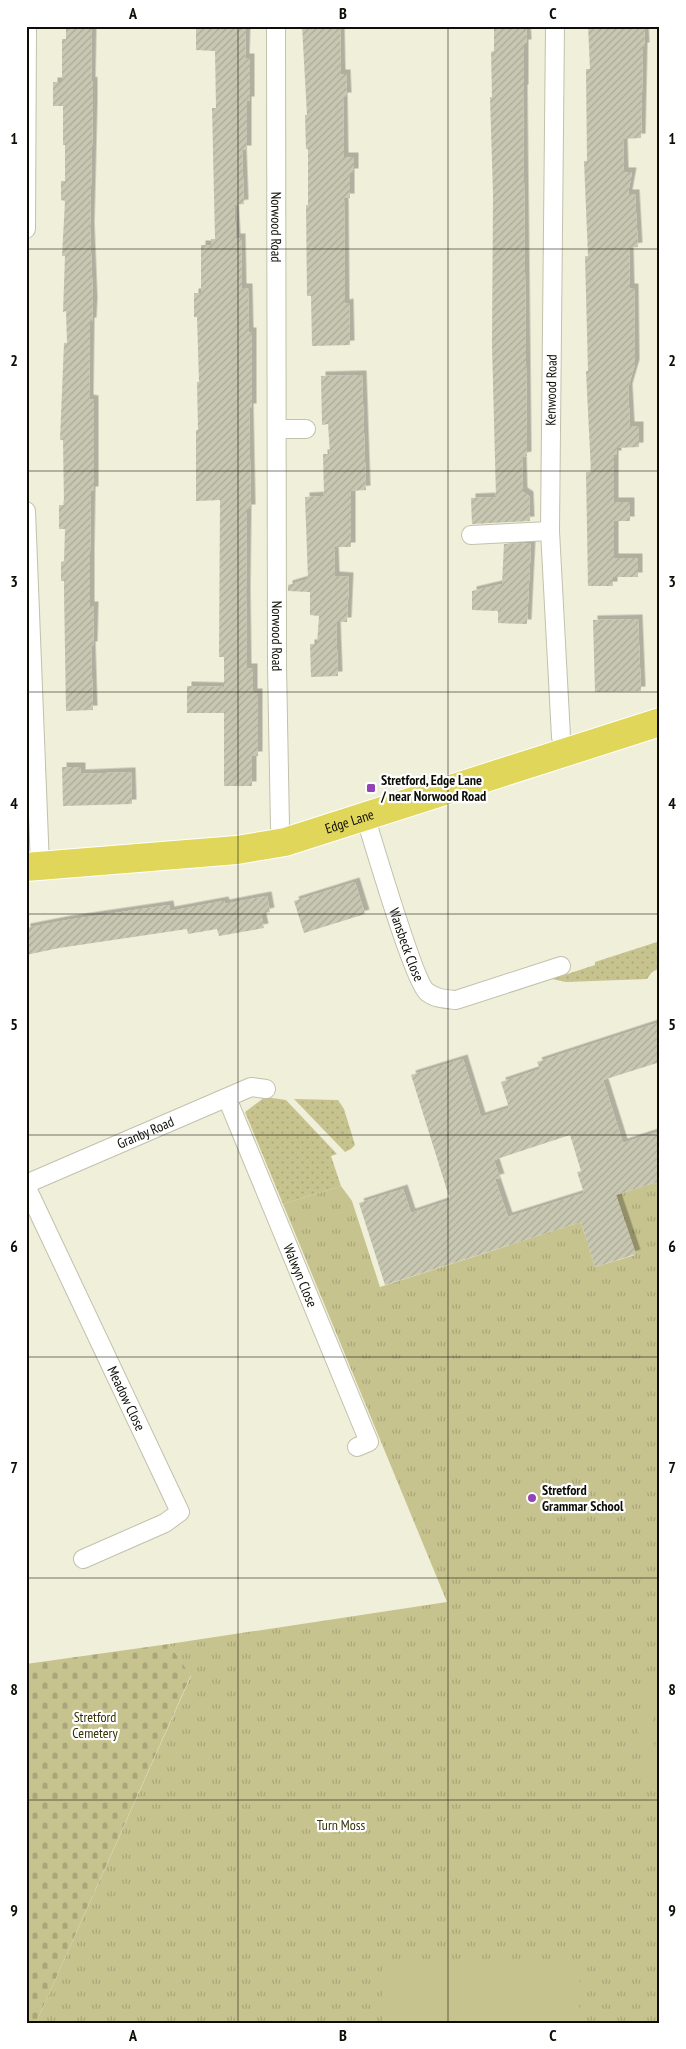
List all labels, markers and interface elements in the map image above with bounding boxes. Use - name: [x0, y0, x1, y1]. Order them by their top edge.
- text: A: [128, 3, 138, 23]
- text: B: [339, 3, 347, 23]
- text: C: [549, 3, 557, 23]
- text: 1: [10, 128, 18, 148]
- text: 1: [668, 128, 676, 148]
- street label: Norwood Road: [267, 192, 285, 262]
- text: 2: [10, 350, 18, 370]
- text: 2: [668, 350, 676, 370]
- street label: Kenwood Road: [541, 354, 561, 426]
- text: 3: [10, 571, 18, 591]
- text: 3: [668, 571, 676, 591]
- street label: Norwood Road: [268, 601, 286, 672]
- place label: Stretford, Edge Lane / near Norwood Road: [380, 771, 486, 805]
- marker: Stretford, Edge Lane / near Norwood Road: [365, 782, 377, 794]
- text: 4: [10, 793, 18, 813]
- text: 4: [668, 793, 676, 813]
- street label: Edge Lane: [323, 805, 376, 838]
- street label: Wansbeck Close: [385, 906, 428, 984]
- text: 5: [10, 1014, 18, 1034]
- text: 5: [668, 1014, 676, 1034]
- street label: Granby Road: [114, 1112, 177, 1153]
- text: 6: [10, 1236, 18, 1256]
- text: 6: [668, 1236, 676, 1256]
- street label: Walwyn Close: [279, 1241, 321, 1310]
- street label: Meadow Close: [103, 1363, 149, 1434]
- text: 7: [10, 1457, 18, 1477]
- text: 7: [668, 1457, 676, 1477]
- place label: Stretford Grammar School: [542, 1481, 624, 1515]
- marker: Stretford Grammar School: [526, 1492, 538, 1504]
- text: 8: [10, 1679, 18, 1699]
- text: 8: [668, 1679, 676, 1699]
- park label: Stretford Cemetery: [72, 1708, 118, 1742]
- park label: Turn Moss: [317, 1816, 366, 1834]
- text: 9: [10, 1900, 18, 1920]
- text: 9: [668, 1900, 676, 1920]
- text: A: [128, 2025, 138, 2045]
- text: B: [339, 2025, 347, 2045]
- text: C: [549, 2025, 557, 2045]

